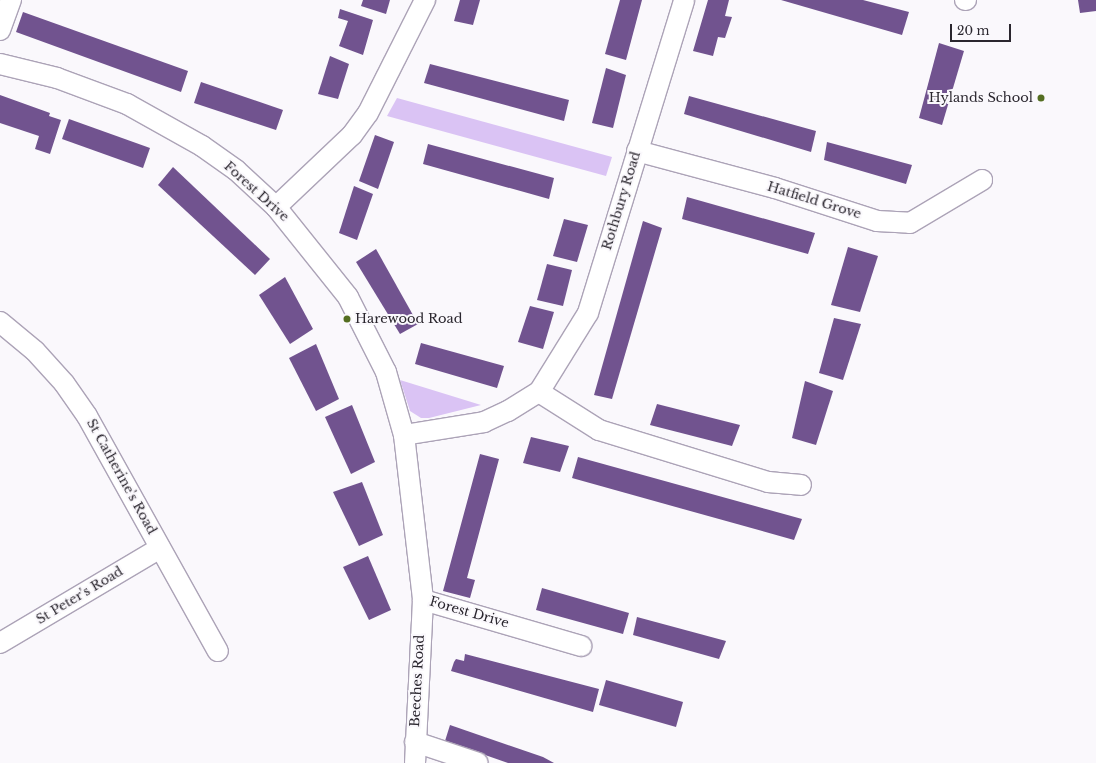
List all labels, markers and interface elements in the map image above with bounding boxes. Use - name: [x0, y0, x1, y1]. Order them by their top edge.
- scale bar: [952, 16, 1013, 42]
- text: 20 m: [957, 23, 989, 38]
- place label: Hylands School: [929, 90, 1033, 106]
- marker: Hylands School: [1036, 93, 1046, 103]
- street label: Rothbury Road: [600, 150, 644, 252]
- street label: Forest Drive: [220, 159, 292, 225]
- street label: Hatfield Grove: [765, 179, 863, 223]
- place label: Harewood Road: [355, 311, 463, 327]
- marker: Harewood Road: [342, 314, 352, 324]
- street label: St Catherine's Road: [83, 417, 159, 537]
- street label: St Peter's Road: [34, 564, 126, 628]
- street label: Forest Drive: [427, 594, 511, 632]
- street label: Beeches Road: [408, 634, 428, 728]

